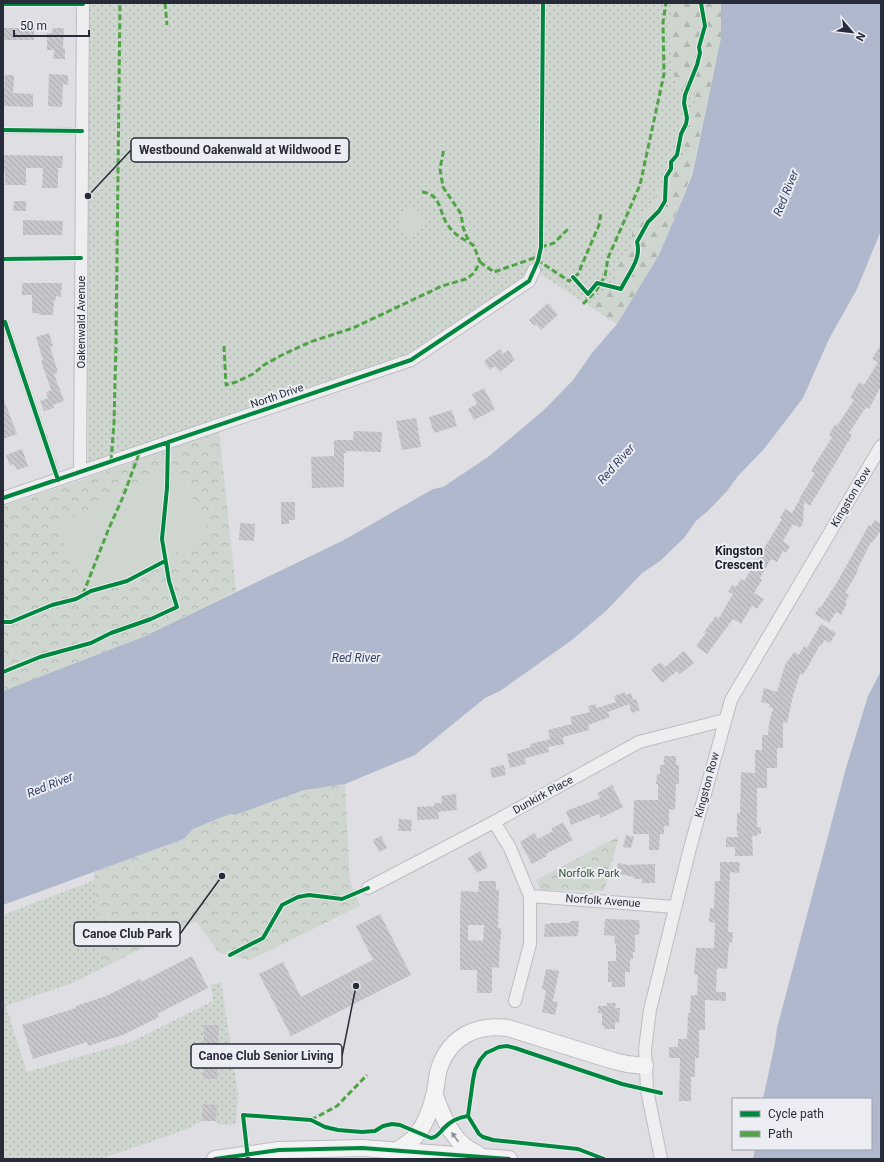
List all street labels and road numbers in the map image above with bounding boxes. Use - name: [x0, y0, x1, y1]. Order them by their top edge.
- street label: Oakenwald Avenue: [75, 275, 88, 368]
- street label: North Drive: [249, 381, 305, 411]
- street label: Kingston Row: [828, 464, 874, 529]
- street label: Kingston Row: [692, 750, 722, 819]
- street label: Dunkirk Place: [511, 773, 576, 817]
- street label: Norfolk Avenue: [565, 892, 641, 910]

